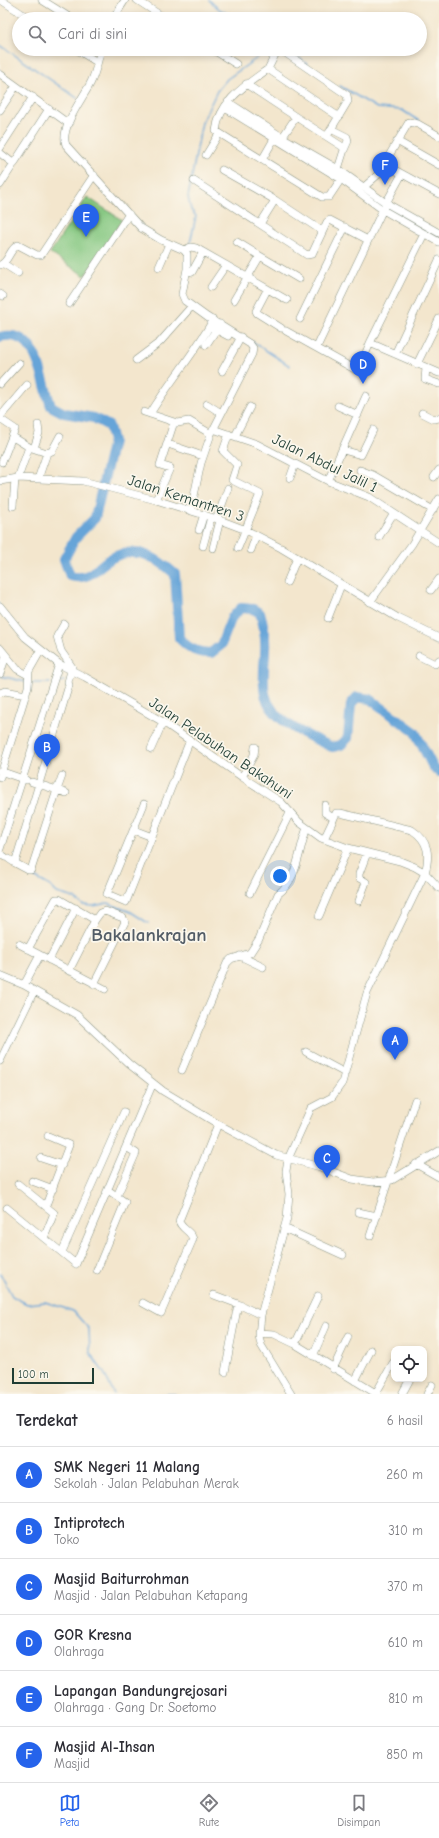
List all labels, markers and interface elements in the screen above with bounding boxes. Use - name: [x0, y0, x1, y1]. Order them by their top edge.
- search box: [12, 12, 427, 56]
- icon: search: [26, 23, 48, 45]
- text: Cari di sini: [58, 25, 127, 43]
- pin: F: [372, 152, 398, 185]
- pin: E: [73, 204, 99, 237]
- pin: D: [350, 351, 376, 384]
- street label: Jalan Abdul Jalil 1: [269, 430, 381, 496]
- street label: Jalan Kemantren 3: [125, 471, 247, 525]
- street label: Jalan Pelabuhan Bakahuni: [146, 693, 296, 803]
- pin: B: [34, 734, 60, 767]
- your location: [270, 866, 290, 886]
- district label: Bakalankrajan: [91, 924, 207, 946]
- pin: A: [382, 1027, 408, 1060]
- pin: C: [314, 1145, 340, 1178]
- map controls: [391, 1346, 427, 1382]
- button: locate: [391, 1346, 427, 1382]
- scale bar: [12, 1366, 94, 1385]
- text: 100 m: [18, 1368, 49, 1381]
- text: Terdekat: [16, 1411, 78, 1430]
- text: 6 hasil: [387, 1413, 423, 1428]
- text: SMK Negeri 11 Malang: [54, 1458, 200, 1476]
- text: A: [25, 1467, 33, 1482]
- text: 260 m: [386, 1467, 423, 1482]
- text: Sekolah · Jalan Pelabuhan Merak: [54, 1476, 239, 1491]
- text: Intiprotech: [54, 1514, 125, 1532]
- text: B: [25, 1523, 33, 1538]
- text: 310 m: [388, 1523, 423, 1538]
- text: Toko: [54, 1532, 79, 1547]
- text: Masjid Baiturrohman: [54, 1570, 189, 1588]
- text: C: [25, 1579, 33, 1594]
- text: 370 m: [387, 1579, 423, 1594]
- text: Masjid · Jalan Pelabuhan Ketapang: [54, 1588, 248, 1603]
- text: GOR Kresna: [54, 1626, 132, 1644]
- text: D: [25, 1635, 33, 1650]
- text: 610 m: [388, 1635, 423, 1650]
- text: Olahraga: [54, 1644, 104, 1659]
- text: Lapangan Bandungrejosari: [54, 1682, 227, 1700]
- text: E: [25, 1691, 33, 1706]
- text: 810 m: [388, 1691, 423, 1706]
- text: Olahraga · Gang Dr. Soetomo: [54, 1700, 216, 1715]
- text: Masjid Al-Ihsan: [54, 1738, 155, 1756]
- text: F: [25, 1747, 33, 1762]
- text: 850 m: [386, 1747, 423, 1762]
- text: Masjid: [54, 1756, 90, 1771]
- tab: Peta: [59, 1792, 81, 1829]
- tab: Rute: [198, 1792, 220, 1829]
- tab: Disimpan: [337, 1792, 380, 1829]

